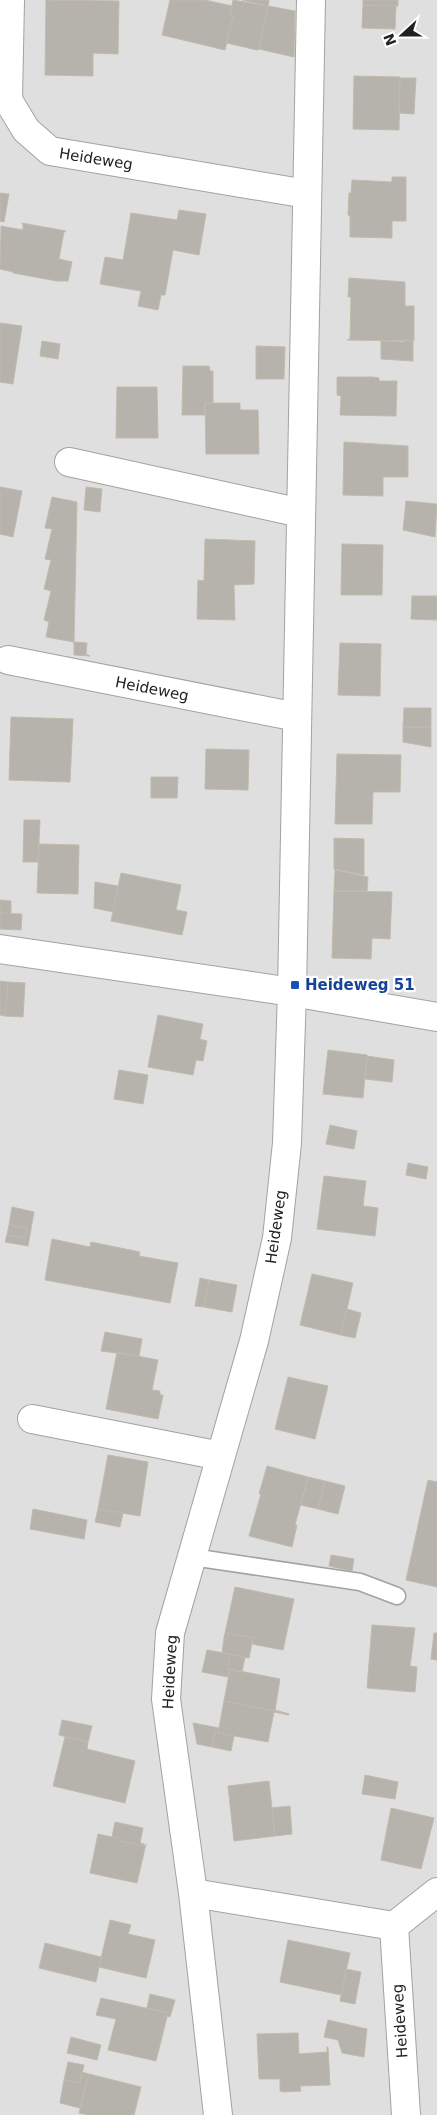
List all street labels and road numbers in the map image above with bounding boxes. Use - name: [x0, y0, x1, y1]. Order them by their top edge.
- street label: Heideweg: [58, 144, 134, 174]
- street label: Heideweg: [114, 673, 190, 705]
- street label: Heideweg: [262, 1189, 290, 1265]
- street label: Heideweg: [159, 1634, 181, 1710]
- street label: Heideweg: [388, 1983, 412, 2059]

